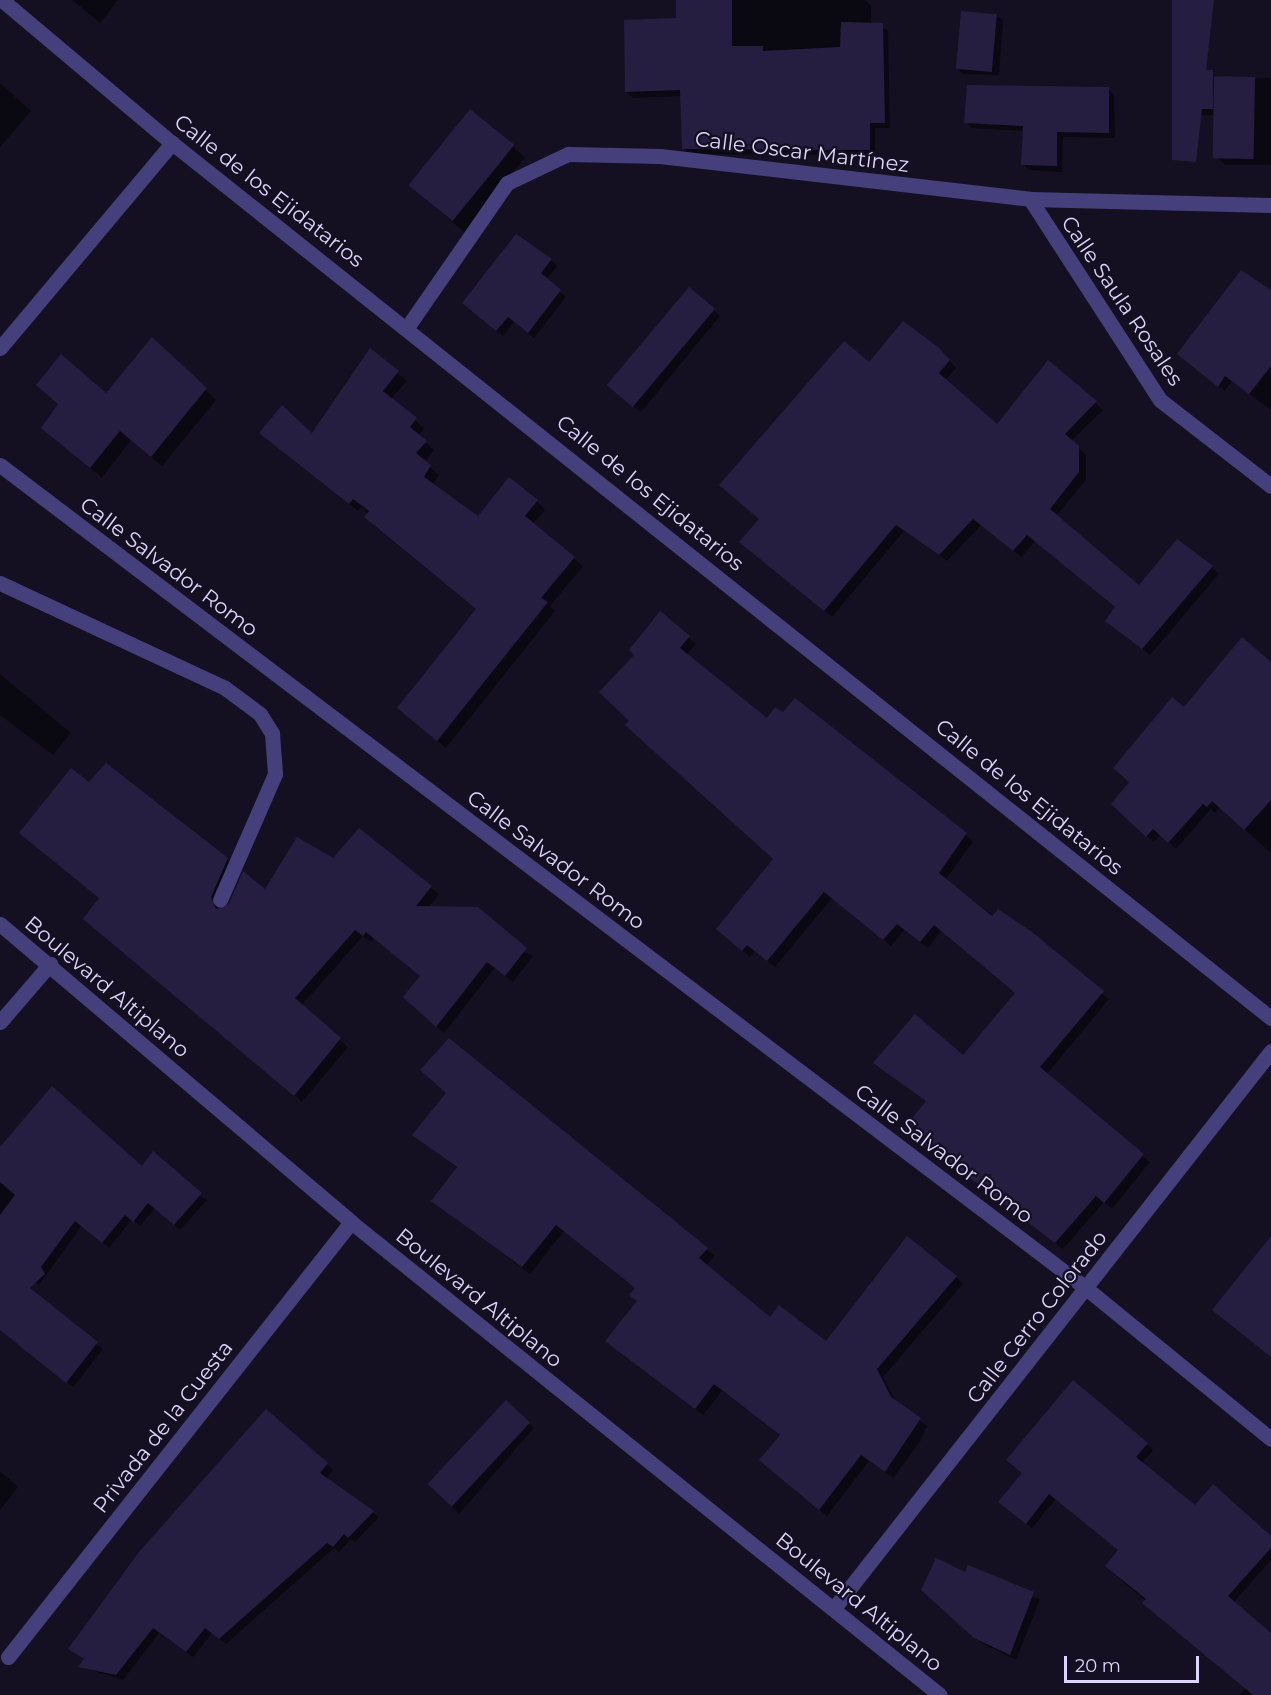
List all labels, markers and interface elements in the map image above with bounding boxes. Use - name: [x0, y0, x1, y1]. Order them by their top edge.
- street label: Calle de los Ejidatarios: [169, 109, 369, 273]
- street label: Calle Oscar Martínez: [694, 126, 910, 178]
- street label: Calle Saula Rosales: [1056, 211, 1188, 391]
- street label: Calle de los Ejidatarios: [551, 410, 749, 576]
- street label: Calle Salvador Romo: [75, 492, 263, 642]
- street label: Calle de los Ejidatarios: [930, 714, 1128, 880]
- street label: Calle Salvador Romo: [462, 785, 650, 935]
- street label: Boulevard Altiplano: [20, 911, 194, 1063]
- street label: Calle Salvador Romo: [850, 1079, 1038, 1229]
- street label: Boulevard Altiplano: [391, 1223, 567, 1373]
- street label: Calle Cerro Colorado: [962, 1226, 1112, 1408]
- street label: Privada de la Cuesta: [88, 1336, 238, 1518]
- street label: Boulevard Altiplano: [771, 1527, 947, 1677]
- scale bar: [1067, 1644, 1202, 1682]
- text: 20 m: [1075, 1655, 1121, 1677]

